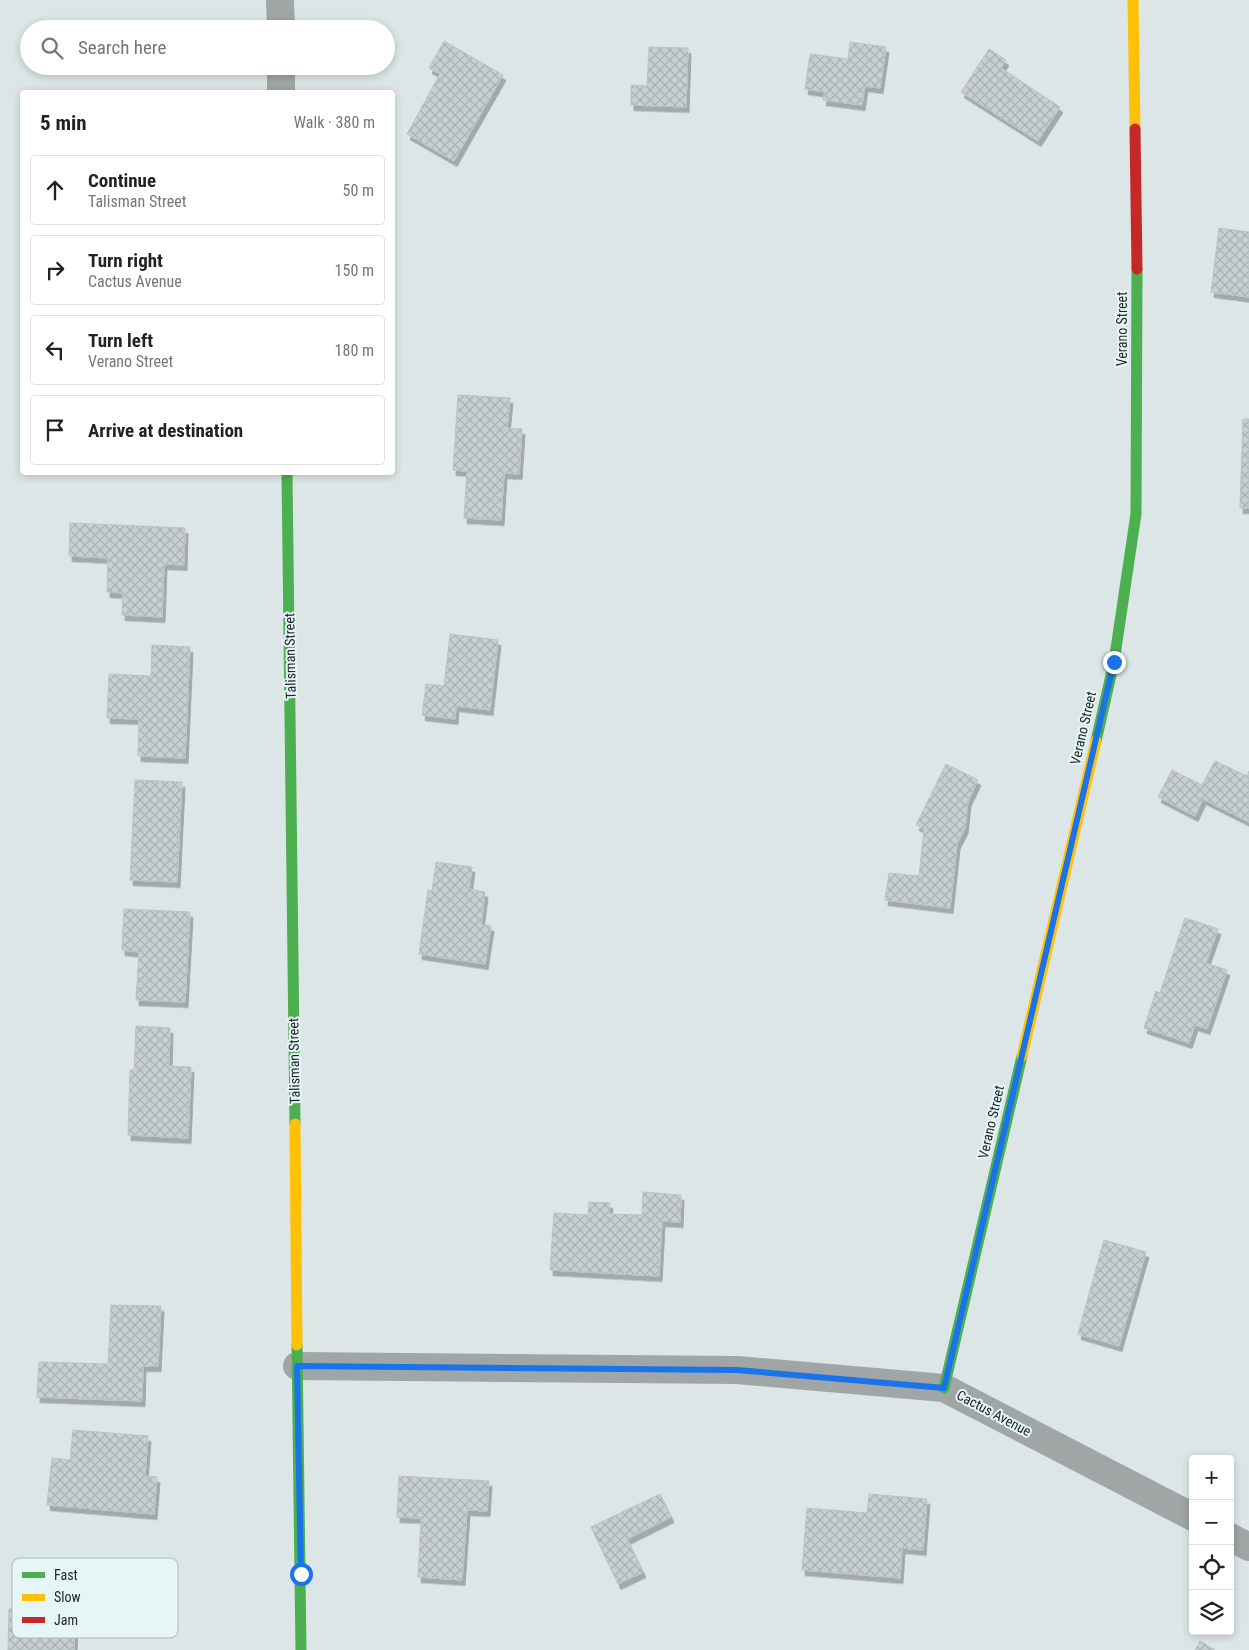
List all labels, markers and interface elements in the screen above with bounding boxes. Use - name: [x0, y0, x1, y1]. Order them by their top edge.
- search box: [20, 20, 395, 75]
- icon: search: [38, 34, 66, 62]
- text: Search here: [78, 36, 166, 59]
- text: 5 min: [40, 111, 87, 135]
- text: Walk · 380 m: [294, 113, 375, 132]
- text: Continue: [88, 169, 156, 192]
- icon: ahead: [41, 176, 69, 204]
- text: 50 m: [342, 181, 374, 200]
- text: Talisman Street: [88, 192, 186, 211]
- text: Turn right: [88, 249, 163, 272]
- icon: right: [41, 256, 69, 284]
- text: 150 m: [335, 261, 374, 280]
- text: Cactus Avenue: [88, 272, 182, 291]
- street label: Verano Street: [1114, 292, 1130, 366]
- text: Turn left: [88, 329, 153, 352]
- icon: left: [41, 336, 69, 364]
- text: 180 m: [335, 341, 374, 360]
- text: Verano Street: [88, 352, 173, 371]
- icon: arrive: [41, 416, 69, 444]
- text: Arrive at destination: [88, 419, 243, 442]
- street label: Talisman Street: [281, 613, 299, 699]
- route end: [1103, 651, 1126, 674]
- street label: Verano Street: [1067, 690, 1099, 766]
- street label: Talisman Street: [285, 1018, 303, 1104]
- street label: Verano Street: [975, 1084, 1007, 1160]
- street label: Cactus Avenue: [954, 1387, 1034, 1439]
- map controls: [1189, 1455, 1234, 1635]
- button: +: [1189, 1455, 1234, 1500]
- button: −: [1189, 1500, 1234, 1545]
- button: locate: [1189, 1545, 1234, 1590]
- legend: [12, 1558, 178, 1638]
- route start: [290, 1563, 313, 1586]
- text: Fast: [54, 1567, 78, 1583]
- text: Slow: [54, 1589, 81, 1605]
- button: layers: [1189, 1590, 1234, 1635]
- text: Jam: [54, 1612, 78, 1628]

